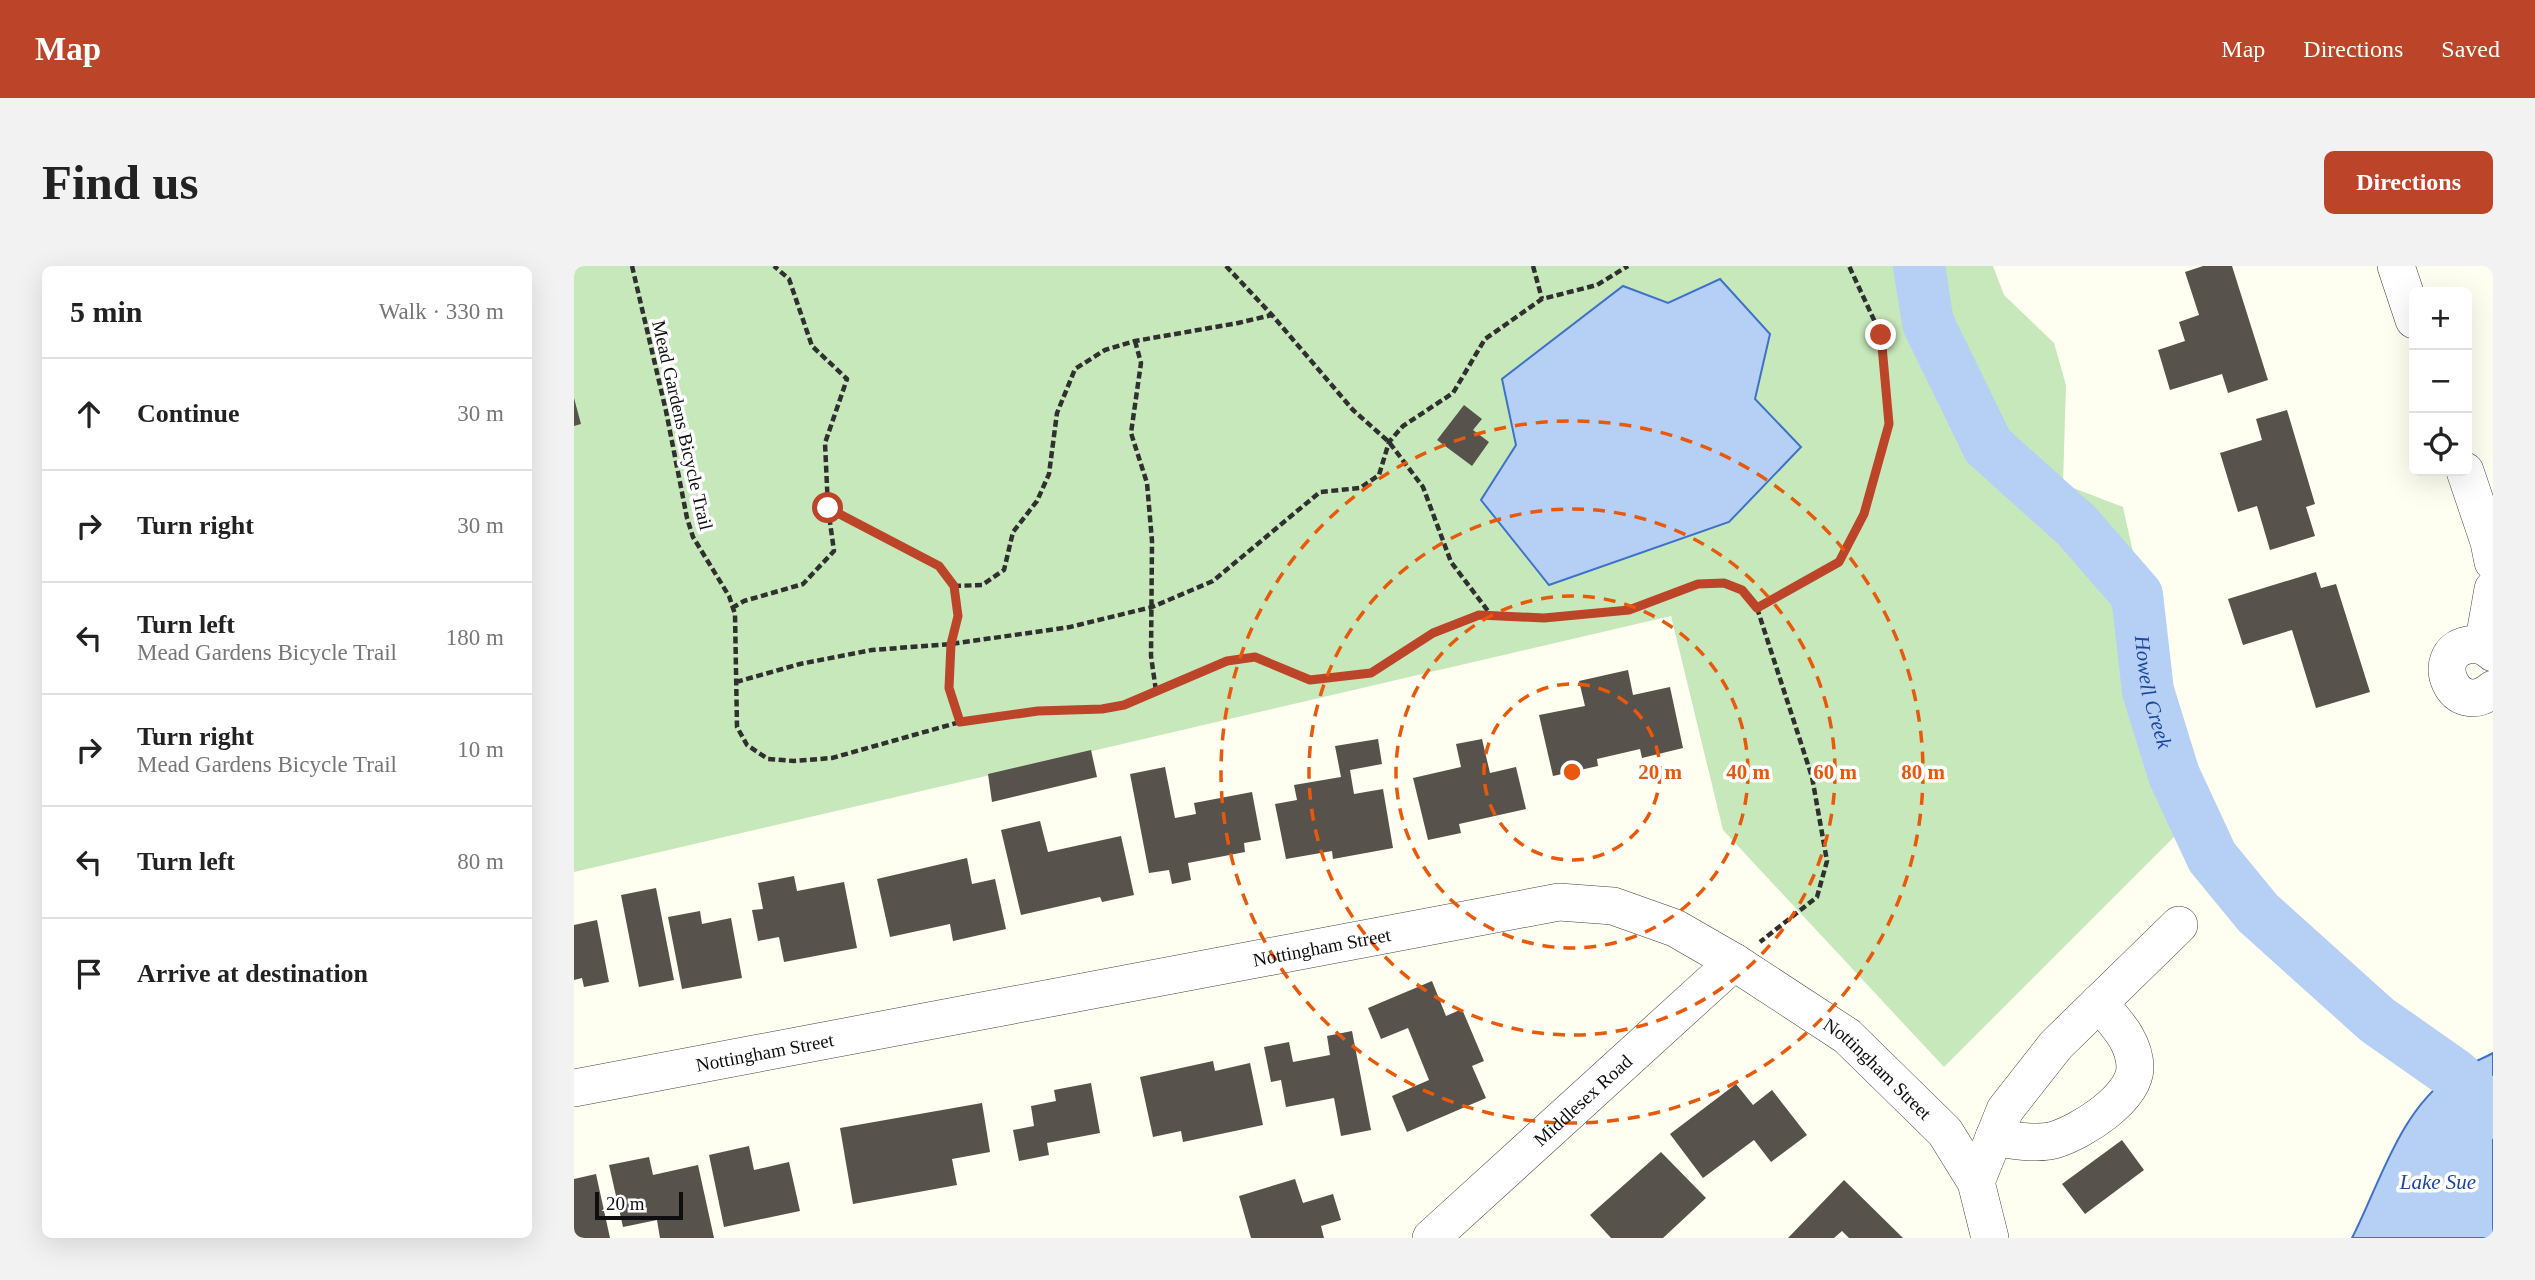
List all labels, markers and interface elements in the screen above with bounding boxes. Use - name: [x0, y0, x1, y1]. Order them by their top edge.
- text: Map: [35, 31, 101, 67]
- text: Map: [2221, 36, 2265, 62]
- text: Directions: [2303, 36, 2403, 62]
- text: Saved: [2441, 36, 2500, 62]
- button: Directions: [2324, 151, 2493, 214]
- text: Find us: [42, 155, 199, 210]
- map controls: [2409, 287, 2472, 476]
- button: +: [2409, 287, 2472, 350]
- text: 5 min: [70, 295, 143, 328]
- text: Walk · 330 m: [379, 299, 504, 324]
- street label: Mead Gardens Bicycle Trail: [648, 318, 717, 532]
- route end: [1865, 319, 1896, 350]
- button: −: [2409, 350, 2472, 413]
- icon: ahead: [70, 395, 108, 433]
- text: Continue: [137, 399, 240, 428]
- text: 30 m: [457, 401, 504, 426]
- button: locate: [2409, 413, 2472, 476]
- route start: [812, 492, 843, 523]
- icon: right: [70, 507, 108, 545]
- text: Turn right: [137, 511, 254, 540]
- text: 30 m: [457, 513, 504, 538]
- text: Turn left: [137, 610, 235, 639]
- icon: left: [70, 619, 108, 657]
- text: 180 m: [446, 625, 504, 650]
- water label: Howell Creek: [2130, 633, 2177, 752]
- text: Mead Gardens Bicycle Trail: [137, 640, 397, 665]
- text: Turn right: [137, 722, 254, 751]
- icon: right: [70, 731, 108, 769]
- text: 10 m: [457, 737, 504, 762]
- text: Mead Gardens Bicycle Trail: [137, 752, 397, 777]
- centre of rings: [1560, 760, 1584, 784]
- text: 20 m: [1638, 760, 1682, 784]
- text: 40 m: [1726, 760, 1770, 784]
- text: 60 m: [1813, 760, 1857, 784]
- text: 80 m: [1901, 760, 1945, 784]
- icon: left: [70, 843, 108, 881]
- text: Turn left: [137, 847, 235, 876]
- text: 80 m: [457, 849, 504, 874]
- street label: Nottingham Street: [1251, 924, 1393, 971]
- icon: arrive: [70, 955, 108, 993]
- text: Arrive at destination: [137, 959, 368, 988]
- street label: Nottingham Street: [1820, 1014, 1936, 1124]
- street label: Nottingham Street: [694, 1029, 836, 1076]
- street label: Middlesex Road: [1530, 1050, 1637, 1150]
- water label: Lake Sue: [2399, 1170, 2476, 1194]
- scale bar: [595, 1189, 682, 1221]
- text: 20 m: [606, 1193, 645, 1214]

